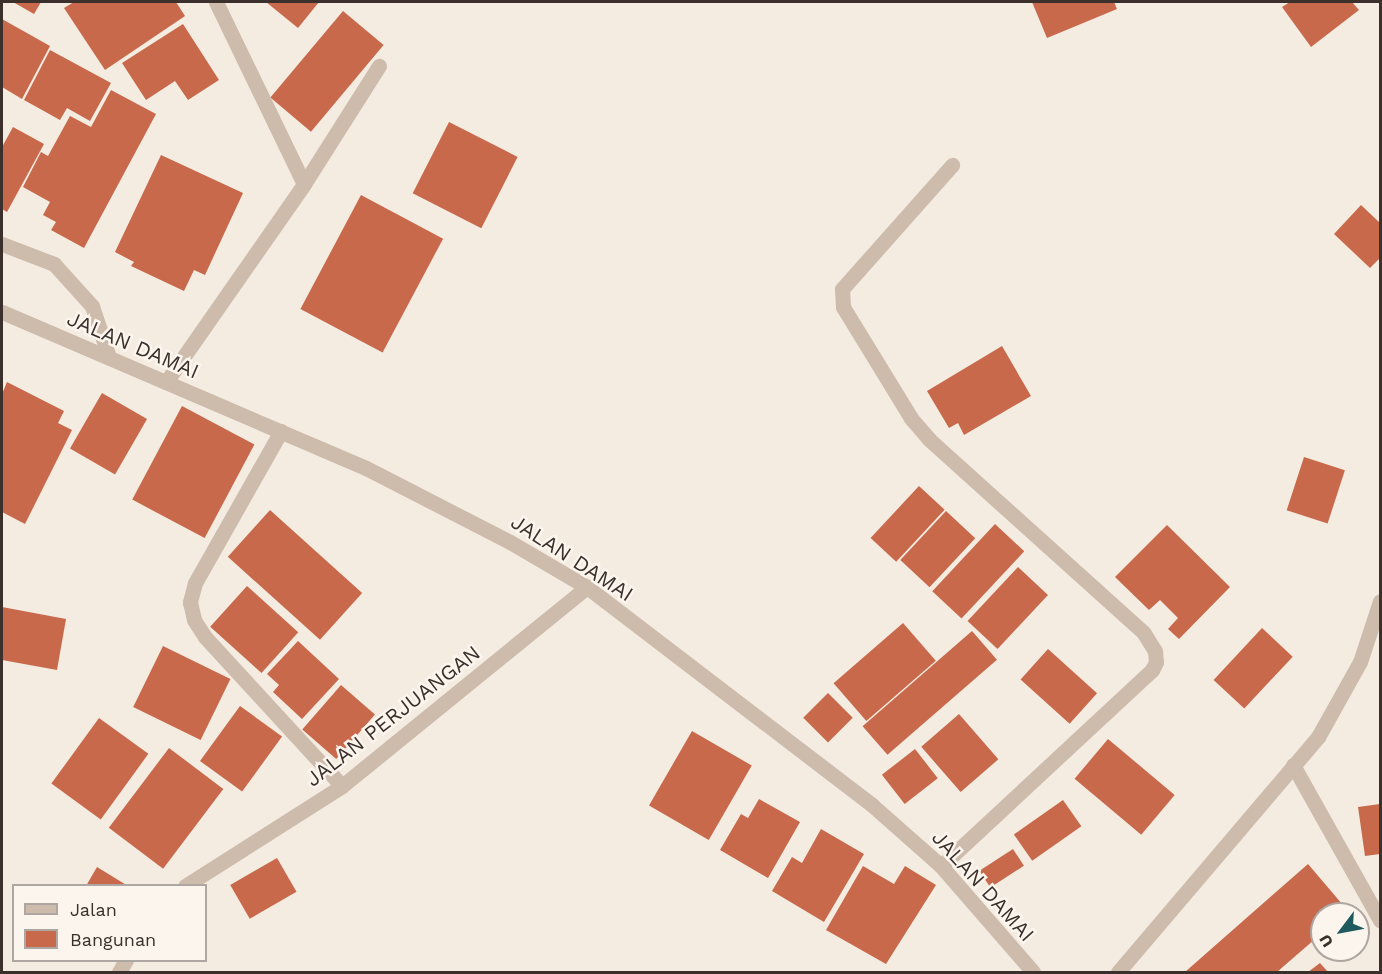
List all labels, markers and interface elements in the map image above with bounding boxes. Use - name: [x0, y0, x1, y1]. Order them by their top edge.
- street label: JALAN DAMAI: [63, 306, 203, 384]
- street label: JALAN DAMAI: [506, 509, 638, 607]
- street label: JALAN PERJUANGAN: [301, 640, 485, 792]
- street label: JALAN DAMAI: [927, 825, 1039, 947]
- legend: [12, 884, 207, 962]
- text: Jalan: [70, 899, 117, 920]
- north arrow: [1310, 902, 1370, 962]
- text: Bangunan: [70, 929, 156, 950]
- text: U: [1315, 931, 1337, 951]

